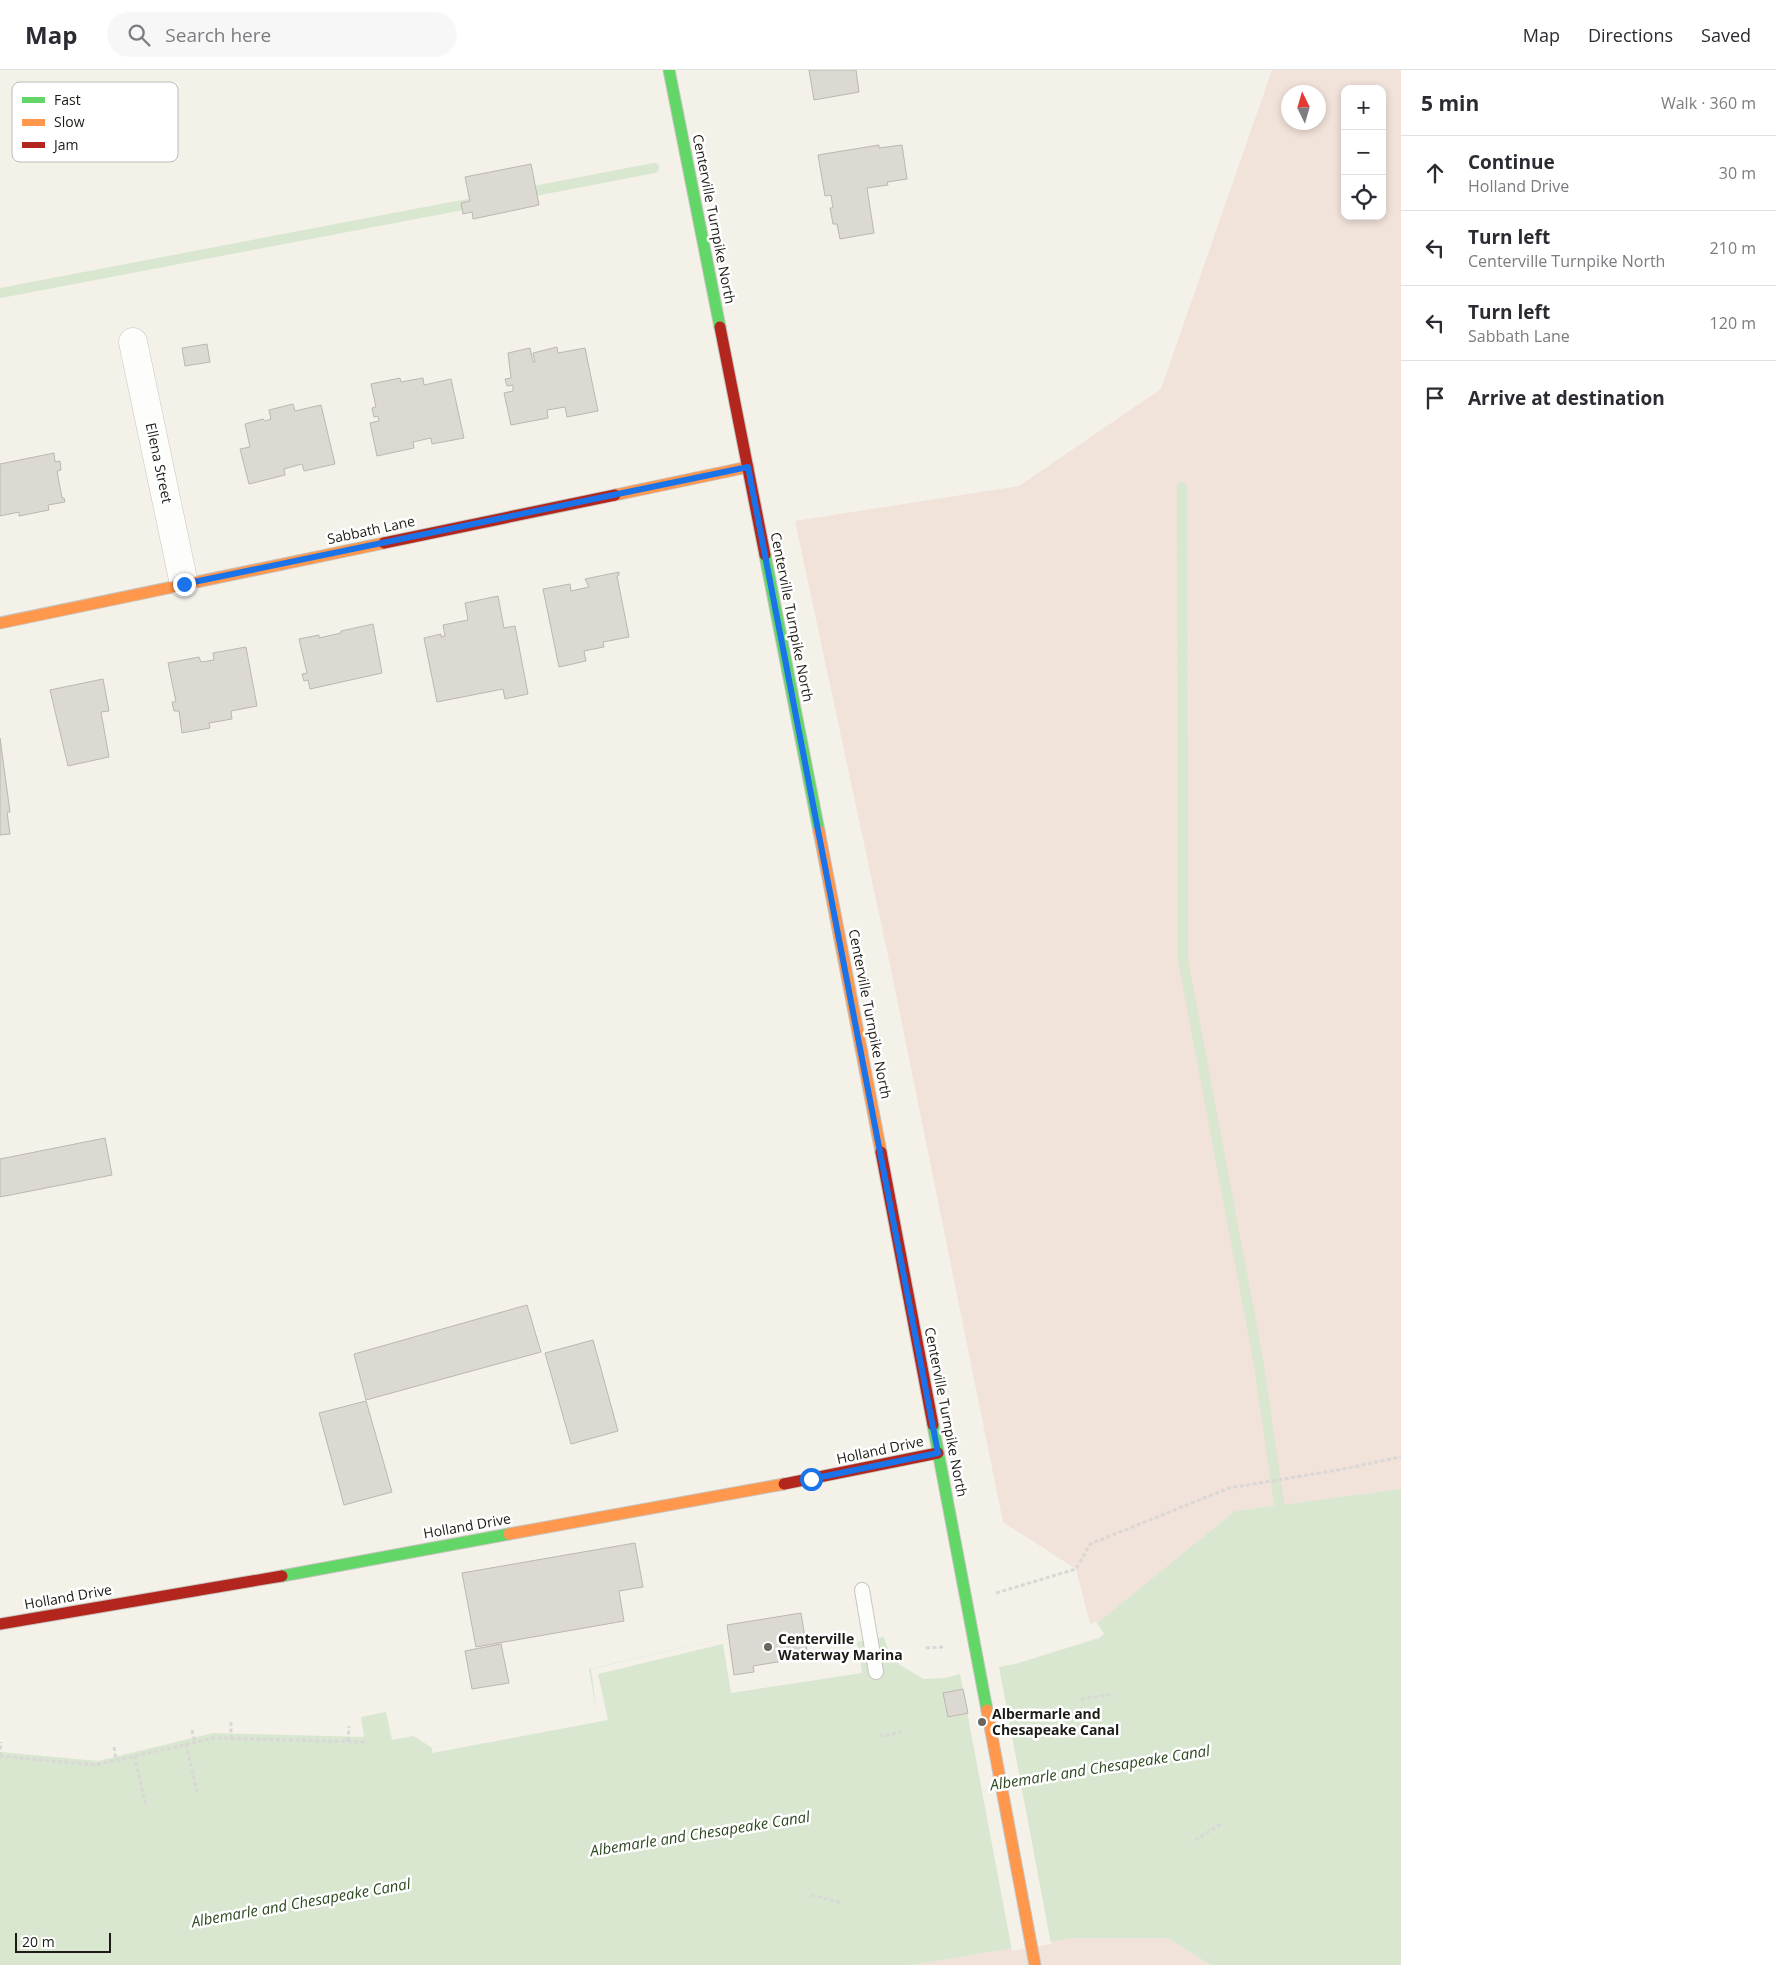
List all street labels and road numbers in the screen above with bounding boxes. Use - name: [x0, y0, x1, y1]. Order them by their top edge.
- street label: Centerville Turnpike North: [689, 132, 740, 306]
- street label: Ellena Street: [142, 421, 177, 505]
- street label: Sabbath Lane: [325, 511, 417, 548]
- street label: Centerville Turnpike North: [767, 530, 818, 704]
- street label: Centerville Turnpike North: [845, 927, 896, 1101]
- street label: Centerville Turnpike North: [921, 1325, 972, 1499]
- street label: Holland Drive: [835, 1431, 925, 1468]
- street label: Holland Drive: [422, 1508, 512, 1543]
- street label: Holland Drive: [23, 1579, 113, 1614]

